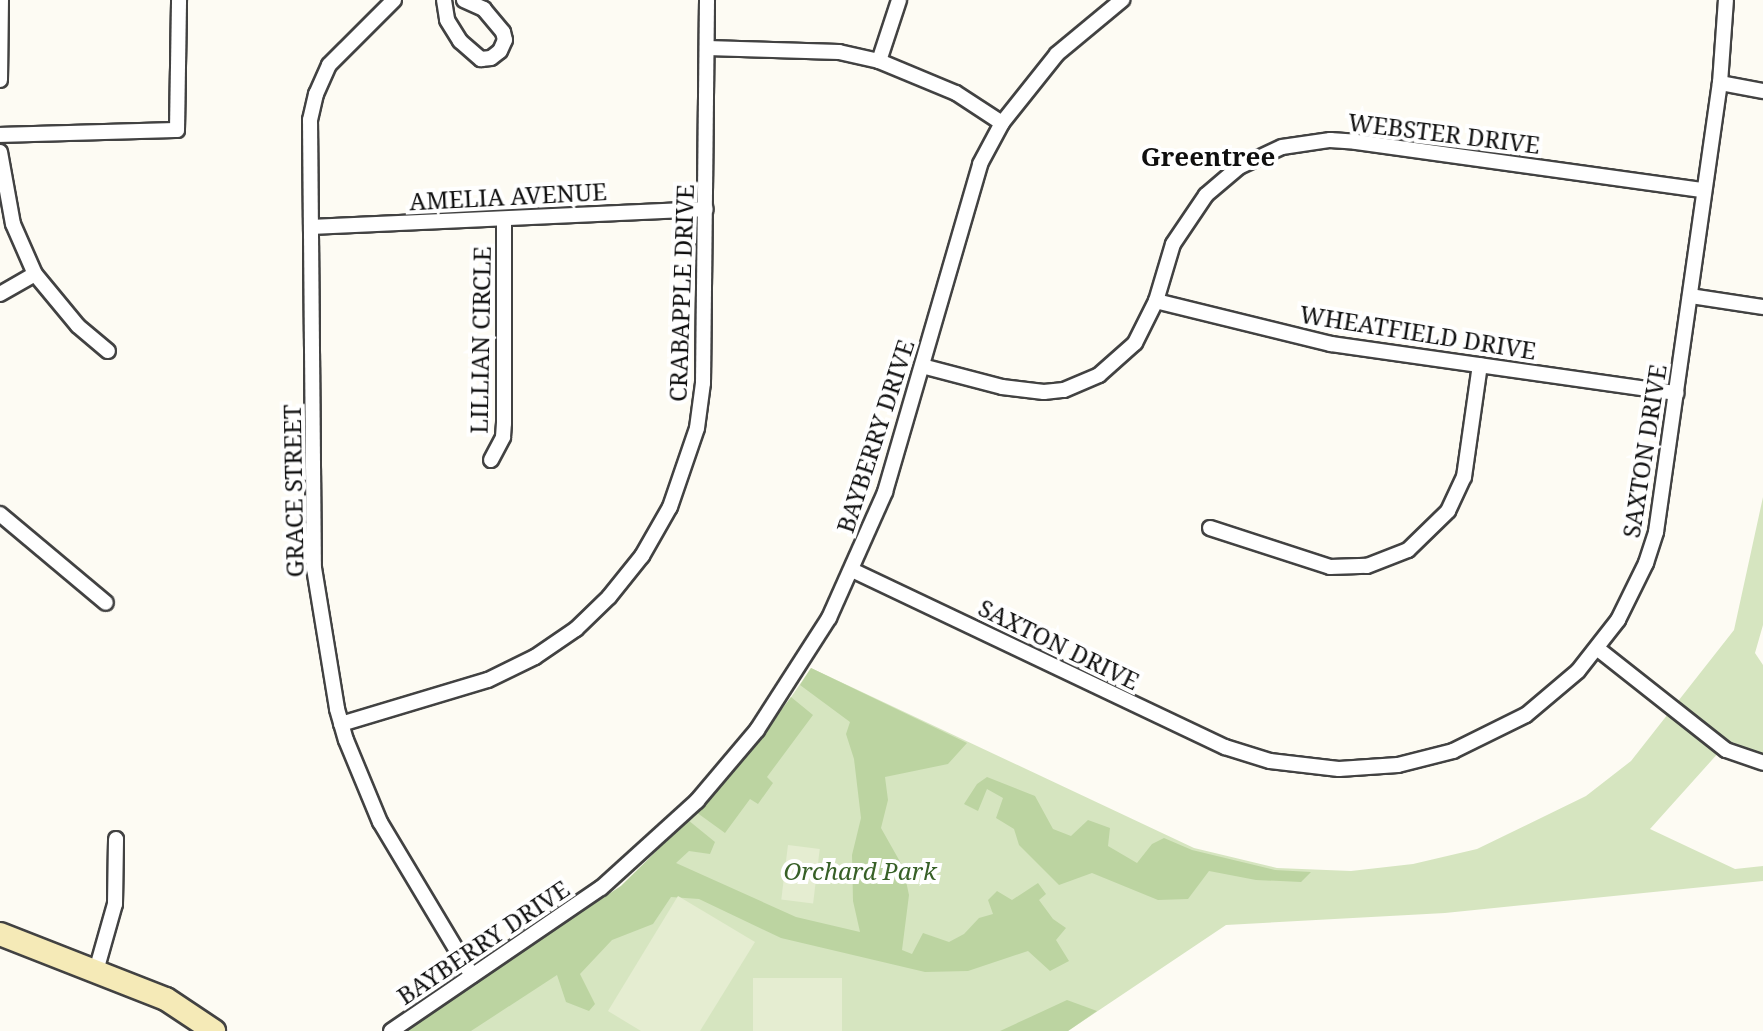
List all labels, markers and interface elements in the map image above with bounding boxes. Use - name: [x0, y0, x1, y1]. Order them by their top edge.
- street label: WEBSTER DRIVE: [1346, 107, 1542, 159]
- district label: Greentree: [1141, 141, 1275, 173]
- street label: AMELIA AVENUE: [408, 176, 608, 216]
- street label: CRABAPPLE DRIVE: [663, 184, 699, 402]
- street label: LILLIAN CIRCLE: [464, 246, 496, 434]
- street label: WHEATFIELD DRIVE: [1298, 299, 1538, 365]
- street label: BAYBERRY DRIVE: [830, 336, 920, 536]
- street label: SAXTON DRIVE: [1616, 362, 1672, 540]
- street label: GRACE STREET: [277, 404, 309, 578]
- street label: SAXTON DRIVE: [974, 593, 1144, 695]
- park label: Orchard Park: [783, 857, 937, 885]
- street label: BAYBERRY DRIVE: [392, 874, 574, 1010]

